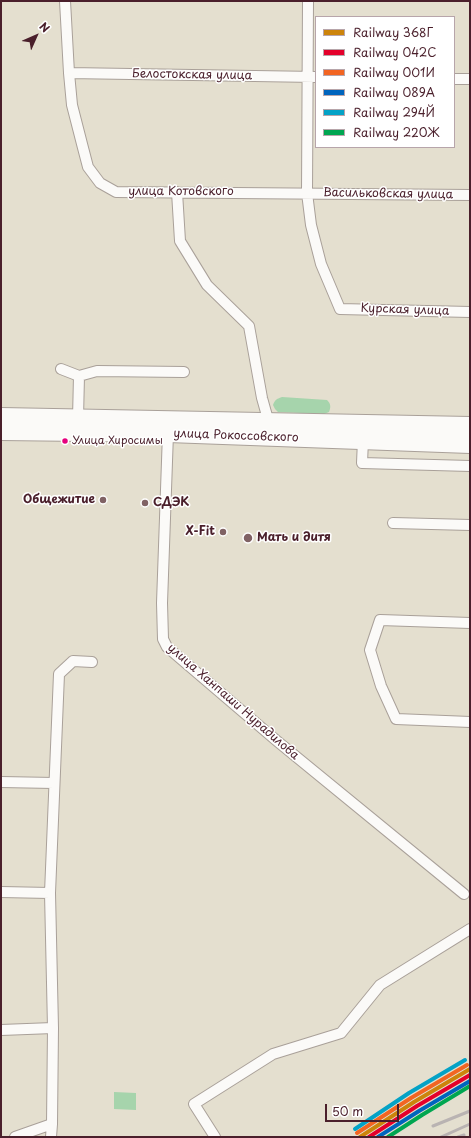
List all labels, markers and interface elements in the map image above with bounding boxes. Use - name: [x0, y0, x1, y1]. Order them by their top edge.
- north arrow: [16, 16, 56, 56]
- legend: [315, 16, 455, 148]
- text: N: [36, 18, 54, 36]
- text: Railway 368Г: [353, 23, 433, 41]
- text: Railway 042С: [353, 43, 436, 61]
- text: Railway 001И: [353, 63, 435, 81]
- street label: Белостокская улица: [132, 67, 252, 83]
- text: Railway 089А: [353, 83, 435, 101]
- text: Railway 294Й: [353, 103, 435, 121]
- text: Railway 220Ж: [353, 123, 440, 141]
- street label: улица Котовского: [128, 185, 234, 199]
- street label: Васильковская улица: [323, 186, 453, 202]
- street label: Курская улица: [360, 301, 450, 319]
- street label: улица Рокоссовского: [173, 427, 299, 445]
- place label: Улица Хиросимы: [72, 434, 163, 448]
- marker: Улица Хиросимы: [60, 436, 70, 446]
- place label: Общежитие: [23, 493, 95, 507]
- marker: Общежитие: [98, 495, 108, 505]
- place label: СДЭК: [153, 496, 189, 510]
- marker: СДЭК: [140, 498, 150, 508]
- place label: X-Fit: [185, 525, 215, 539]
- marker: X-Fit: [218, 527, 228, 537]
- place label: Мать и дитя: [257, 531, 331, 545]
- marker: Мать и дитя: [242, 532, 254, 544]
- street label: улица Ханпаши Нурадилова: [164, 641, 302, 763]
- scale bar: [327, 1096, 401, 1122]
- text: 50 m: [332, 1102, 363, 1120]

